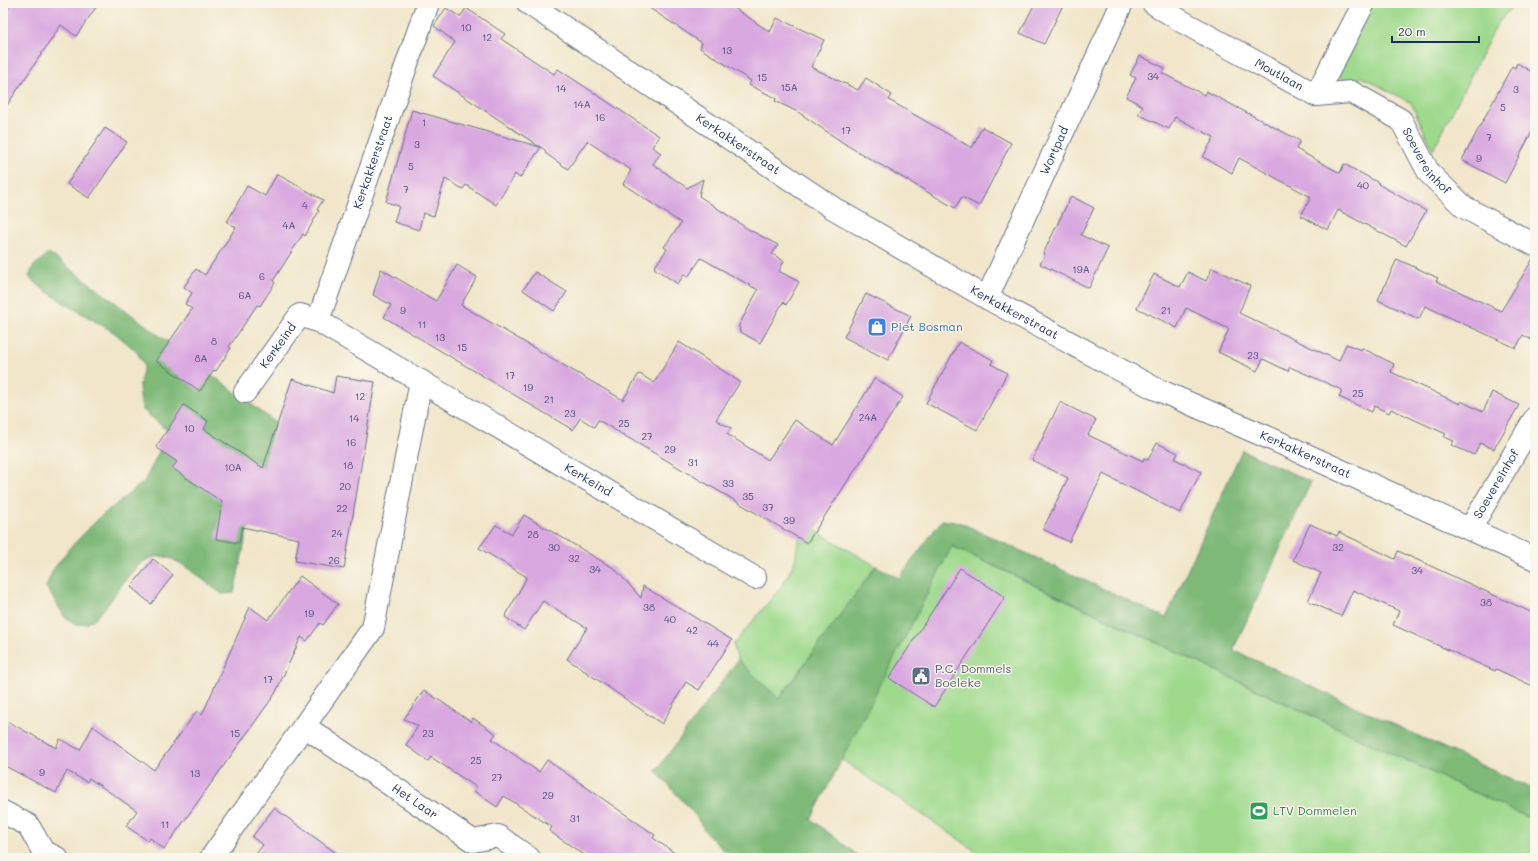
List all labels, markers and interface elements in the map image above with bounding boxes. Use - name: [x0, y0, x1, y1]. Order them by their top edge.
- scale bar: [1392, 18, 1479, 44]
- house number: 10: [461, 20, 471, 34]
- text: 20 m: [1398, 23, 1426, 39]
- house number: 12: [482, 30, 492, 44]
- house number: 13: [722, 43, 732, 57]
- street label: Moutlaan: [1252, 54, 1307, 94]
- house number: 34: [1147, 69, 1159, 83]
- house number: 15: [757, 70, 767, 84]
- house number: 15A: [780, 80, 798, 94]
- house number: 14: [556, 81, 566, 95]
- house number: 3: [1513, 82, 1519, 96]
- house number: 14A: [573, 97, 591, 111]
- house number: 5: [1500, 100, 1506, 114]
- street label: Kerkakkerstraat: [693, 109, 784, 177]
- house number: 16: [595, 110, 605, 124]
- street label: Kerkakkerstraat: [348, 113, 396, 211]
- house number: 1: [422, 115, 426, 129]
- house number: 17: [841, 123, 851, 137]
- street label: Wortpad: [1036, 123, 1072, 177]
- street label: Soevereinhof: [1399, 124, 1455, 197]
- house number: 7: [1486, 130, 1492, 144]
- house number: 3: [414, 137, 420, 151]
- house number: 9: [1476, 151, 1482, 165]
- house number: 5: [408, 159, 414, 173]
- house number: 40: [1357, 178, 1369, 192]
- house number: 7: [403, 182, 409, 196]
- house number: 4: [302, 198, 308, 212]
- house number: 4A: [283, 218, 295, 232]
- house number: 19A: [1072, 262, 1090, 276]
- house number: 6: [259, 269, 265, 283]
- street label: Kerkakkerstraat: [968, 281, 1062, 342]
- house number: 6A: [239, 288, 252, 302]
- house number: 9: [400, 303, 406, 317]
- house number: 21: [1161, 303, 1171, 317]
- shop icon: Piet Bosman: [866, 316, 888, 338]
- house number: 11: [418, 317, 426, 331]
- place label: Piet Bosman: [891, 318, 963, 334]
- street label: Kerkeind: [256, 319, 299, 371]
- house number: 13: [435, 330, 445, 344]
- house number: 8: [211, 334, 217, 348]
- house number: 15: [457, 340, 467, 354]
- house number: 23: [1247, 348, 1259, 362]
- house number: 8A: [195, 351, 208, 365]
- house number: 17: [505, 368, 515, 382]
- house number: 19: [523, 380, 533, 394]
- house number: 25: [1352, 386, 1364, 400]
- house number: 12: [355, 389, 365, 403]
- house number: 21: [544, 392, 554, 406]
- house number: 23: [564, 406, 576, 420]
- house number: 24A: [859, 410, 877, 424]
- house number: 14: [349, 411, 359, 425]
- house number: 25: [618, 416, 630, 430]
- house number: 10: [184, 421, 194, 435]
- street label: Kerkakkerstraat: [1258, 426, 1354, 481]
- house number: 27: [641, 429, 653, 443]
- house number: 16: [346, 435, 356, 449]
- house number: 29: [664, 442, 676, 456]
- street label: Soevereinhof: [1469, 446, 1522, 521]
- house number: 31: [688, 455, 698, 469]
- house number: 18: [343, 458, 353, 472]
- street label: Kerkeind: [562, 459, 616, 499]
- house number: 10A: [224, 460, 242, 474]
- house number: 33: [722, 476, 734, 490]
- house number: 20: [339, 479, 351, 493]
- house number: 35: [742, 489, 754, 503]
- house number: 37: [762, 500, 774, 514]
- house number: 22: [336, 501, 348, 515]
- house number: 39: [783, 513, 795, 527]
- house number: 24: [331, 526, 343, 540]
- house number: 28: [527, 527, 539, 541]
- house number: 30: [548, 540, 560, 554]
- house number: 32: [1332, 540, 1344, 554]
- house number: 32: [568, 551, 580, 565]
- house number: 26: [328, 553, 340, 567]
- house number: 34: [589, 562, 601, 576]
- house number: 34: [1411, 563, 1423, 577]
- house number: 38: [1480, 595, 1492, 609]
- house number: 38: [643, 600, 655, 614]
- house number: 19: [304, 606, 314, 620]
- house number: 40: [664, 612, 676, 626]
- house number: 42: [686, 623, 698, 637]
- house number: 44: [707, 636, 719, 650]
- place label: P.C. Dommels Boeleke: [935, 660, 1012, 690]
- public building icon: P.C. Dommels Boeleke: [910, 665, 932, 687]
- house number: 17: [263, 672, 273, 686]
- house number: 15: [230, 726, 240, 740]
- house number: 23: [422, 726, 434, 740]
- house number: 25: [470, 753, 482, 767]
- house number: 9: [39, 765, 45, 779]
- house number: 13: [190, 766, 200, 780]
- house number: 27: [491, 770, 503, 784]
- street label: Het Laar: [389, 779, 442, 822]
- house number: 29: [542, 788, 554, 802]
- sports icon: LTV Dommelen: [1248, 800, 1270, 822]
- place label: LTV Dommelen: [1273, 802, 1357, 818]
- house number: 31: [570, 811, 580, 825]
- house number: 11: [161, 817, 169, 831]

